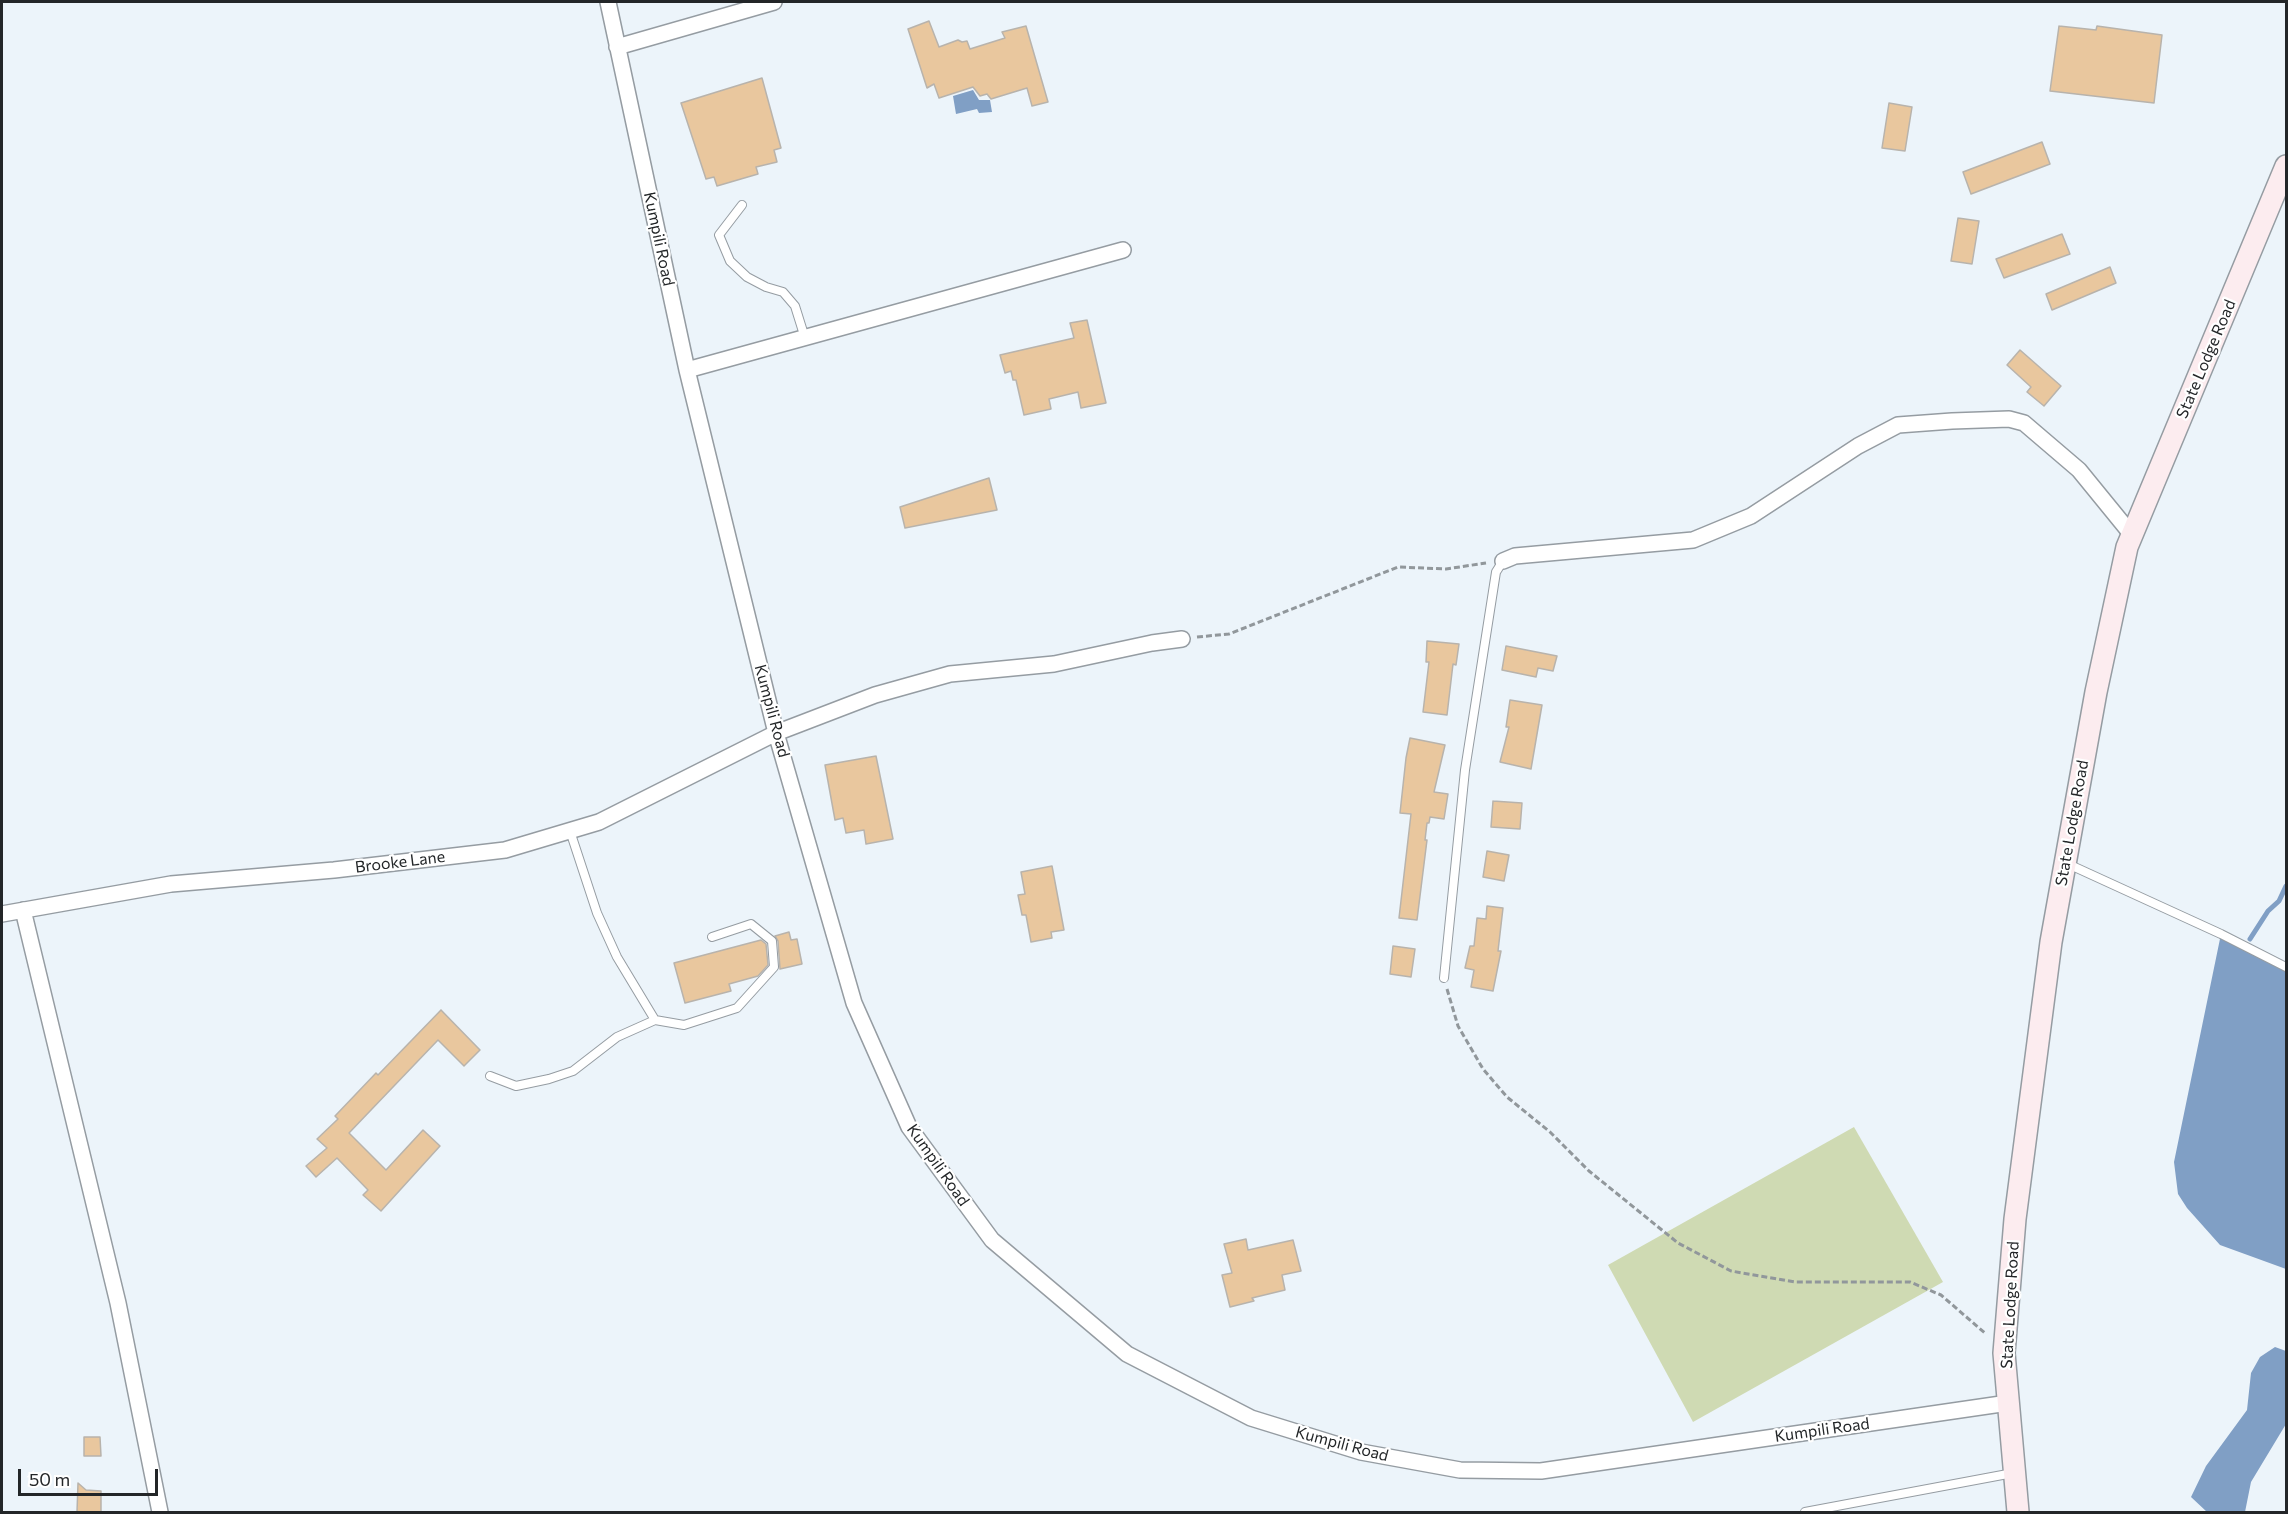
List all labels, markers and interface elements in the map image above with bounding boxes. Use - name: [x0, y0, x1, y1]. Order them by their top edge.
- street label: Kumpili Road: [640, 190, 678, 288]
- street label: State Lodge Road: [2172, 297, 2240, 421]
- street label: Kumpili Road: [750, 662, 794, 760]
- street label: State Lodge Road: [2051, 759, 2093, 887]
- street label: Brooke Lane: [354, 847, 446, 877]
- street label: Kumpili Road: [903, 1120, 973, 1210]
- street label: State Lodge Road: [1997, 1241, 2023, 1369]
- street label: Kumpili Road: [1773, 1414, 1871, 1446]
- street label: Kumpili Road: [1293, 1422, 1391, 1466]
- scale bar: [21, 1457, 160, 1495]
- text: 50 m: [29, 1468, 70, 1490]

